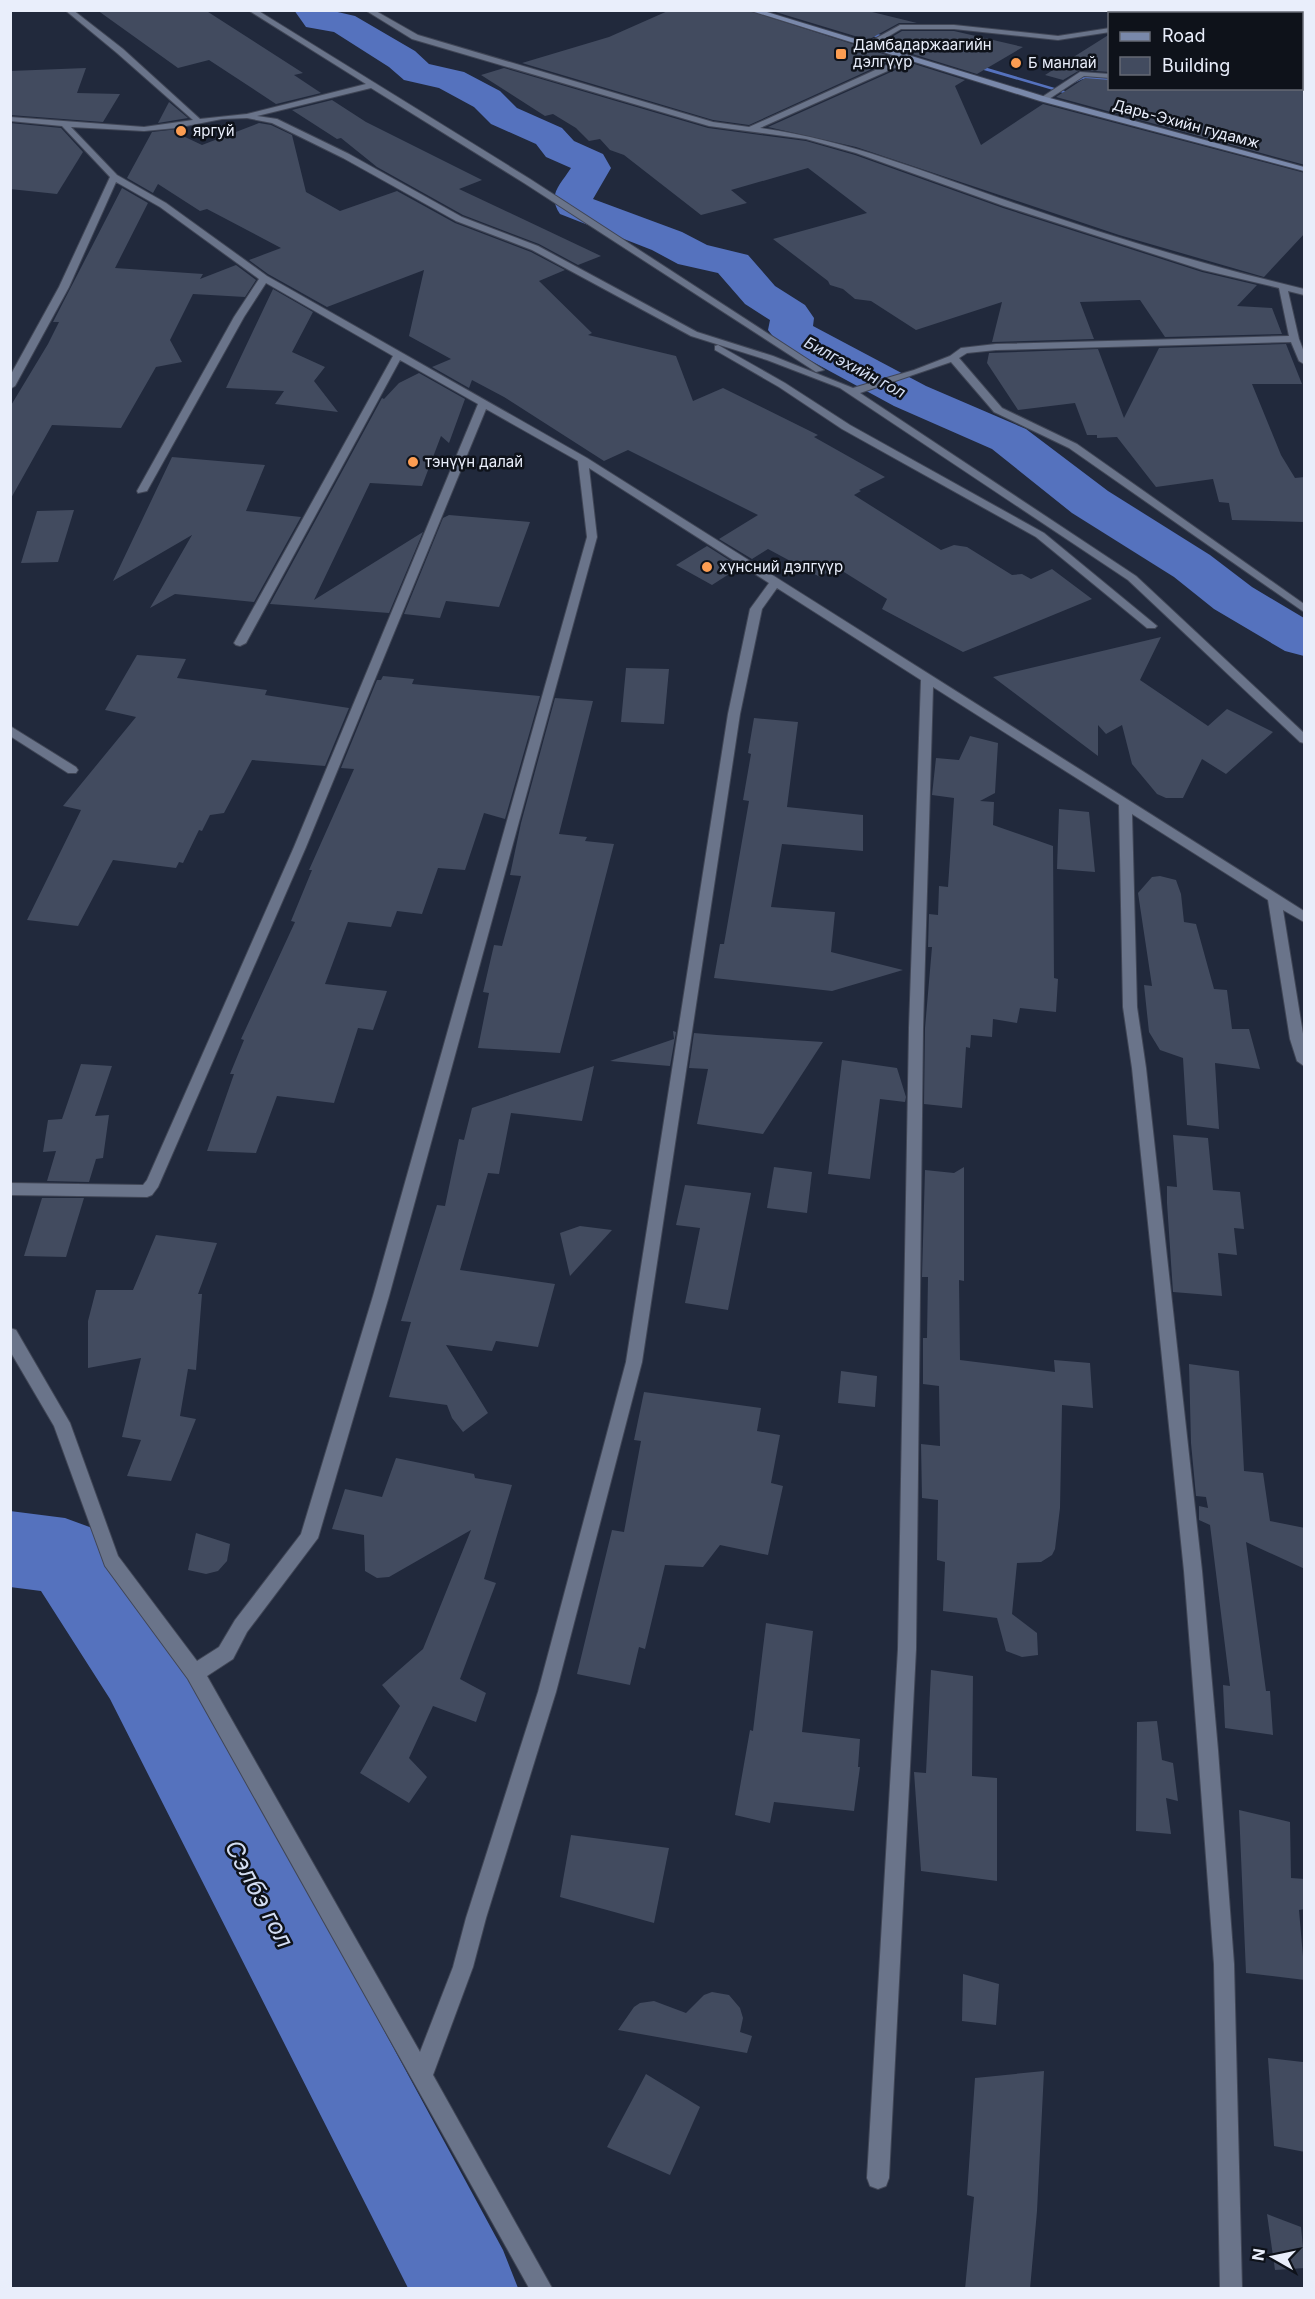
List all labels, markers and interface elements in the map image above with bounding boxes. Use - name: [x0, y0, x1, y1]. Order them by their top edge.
- legend: [1108, 12, 1303, 90]
- text: Road: [1162, 25, 1205, 46]
- place label: Дамбадаржаагийн дэлгүүр: [853, 35, 992, 71]
- marker: Дамбадаржаагийн дэлгүүр: [834, 47, 848, 61]
- place label: Б манлай: [1028, 53, 1097, 72]
- text: Building: [1162, 55, 1230, 76]
- marker: Б манлай: [1009, 56, 1023, 70]
- street label: Дарь-Эхийн гудамж: [1111, 95, 1262, 152]
- place label: яргуй: [193, 121, 235, 140]
- marker: яргуй: [174, 124, 188, 138]
- water label: Билгэхийн гол: [801, 332, 909, 402]
- place label: тэнүүн далай: [425, 452, 523, 471]
- marker: тэнүүн далай: [406, 455, 420, 469]
- place label: хүнсний дэлгүүр: [719, 557, 843, 576]
- marker: хүнсний дэлгүүр: [700, 560, 714, 574]
- water label: Сэлбэ гол: [219, 1835, 300, 1953]
- north arrow: [1243, 2227, 1303, 2287]
- text: N: [1247, 2247, 1269, 2262]

